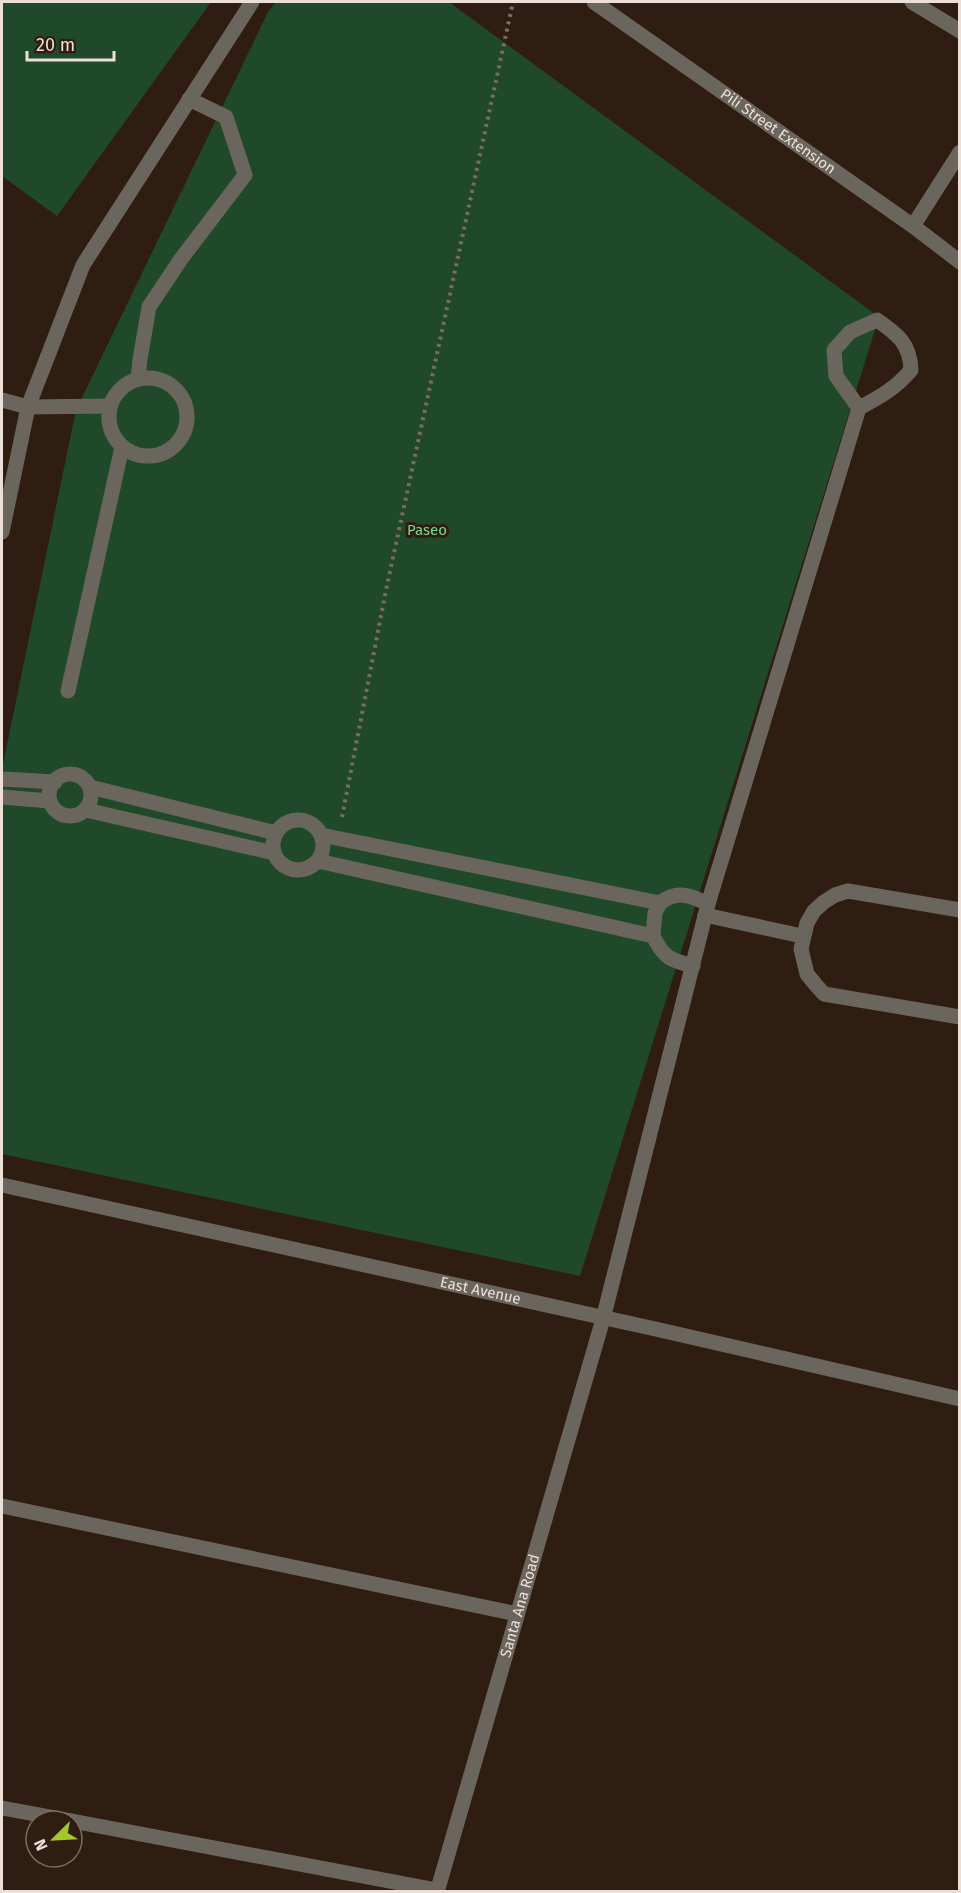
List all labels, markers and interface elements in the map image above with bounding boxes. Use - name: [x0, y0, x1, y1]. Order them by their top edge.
- scale bar: [27, 24, 114, 62]
- text: 20 m: [36, 34, 75, 56]
- street label: Pili Street Extension: [717, 85, 839, 178]
- park label: Paseo: [407, 521, 447, 539]
- street label: East Avenue: [438, 1273, 523, 1308]
- street label: Santa Ana Road: [496, 1552, 543, 1660]
- north arrow: [24, 1809, 84, 1869]
- text: N: [30, 1836, 52, 1854]

